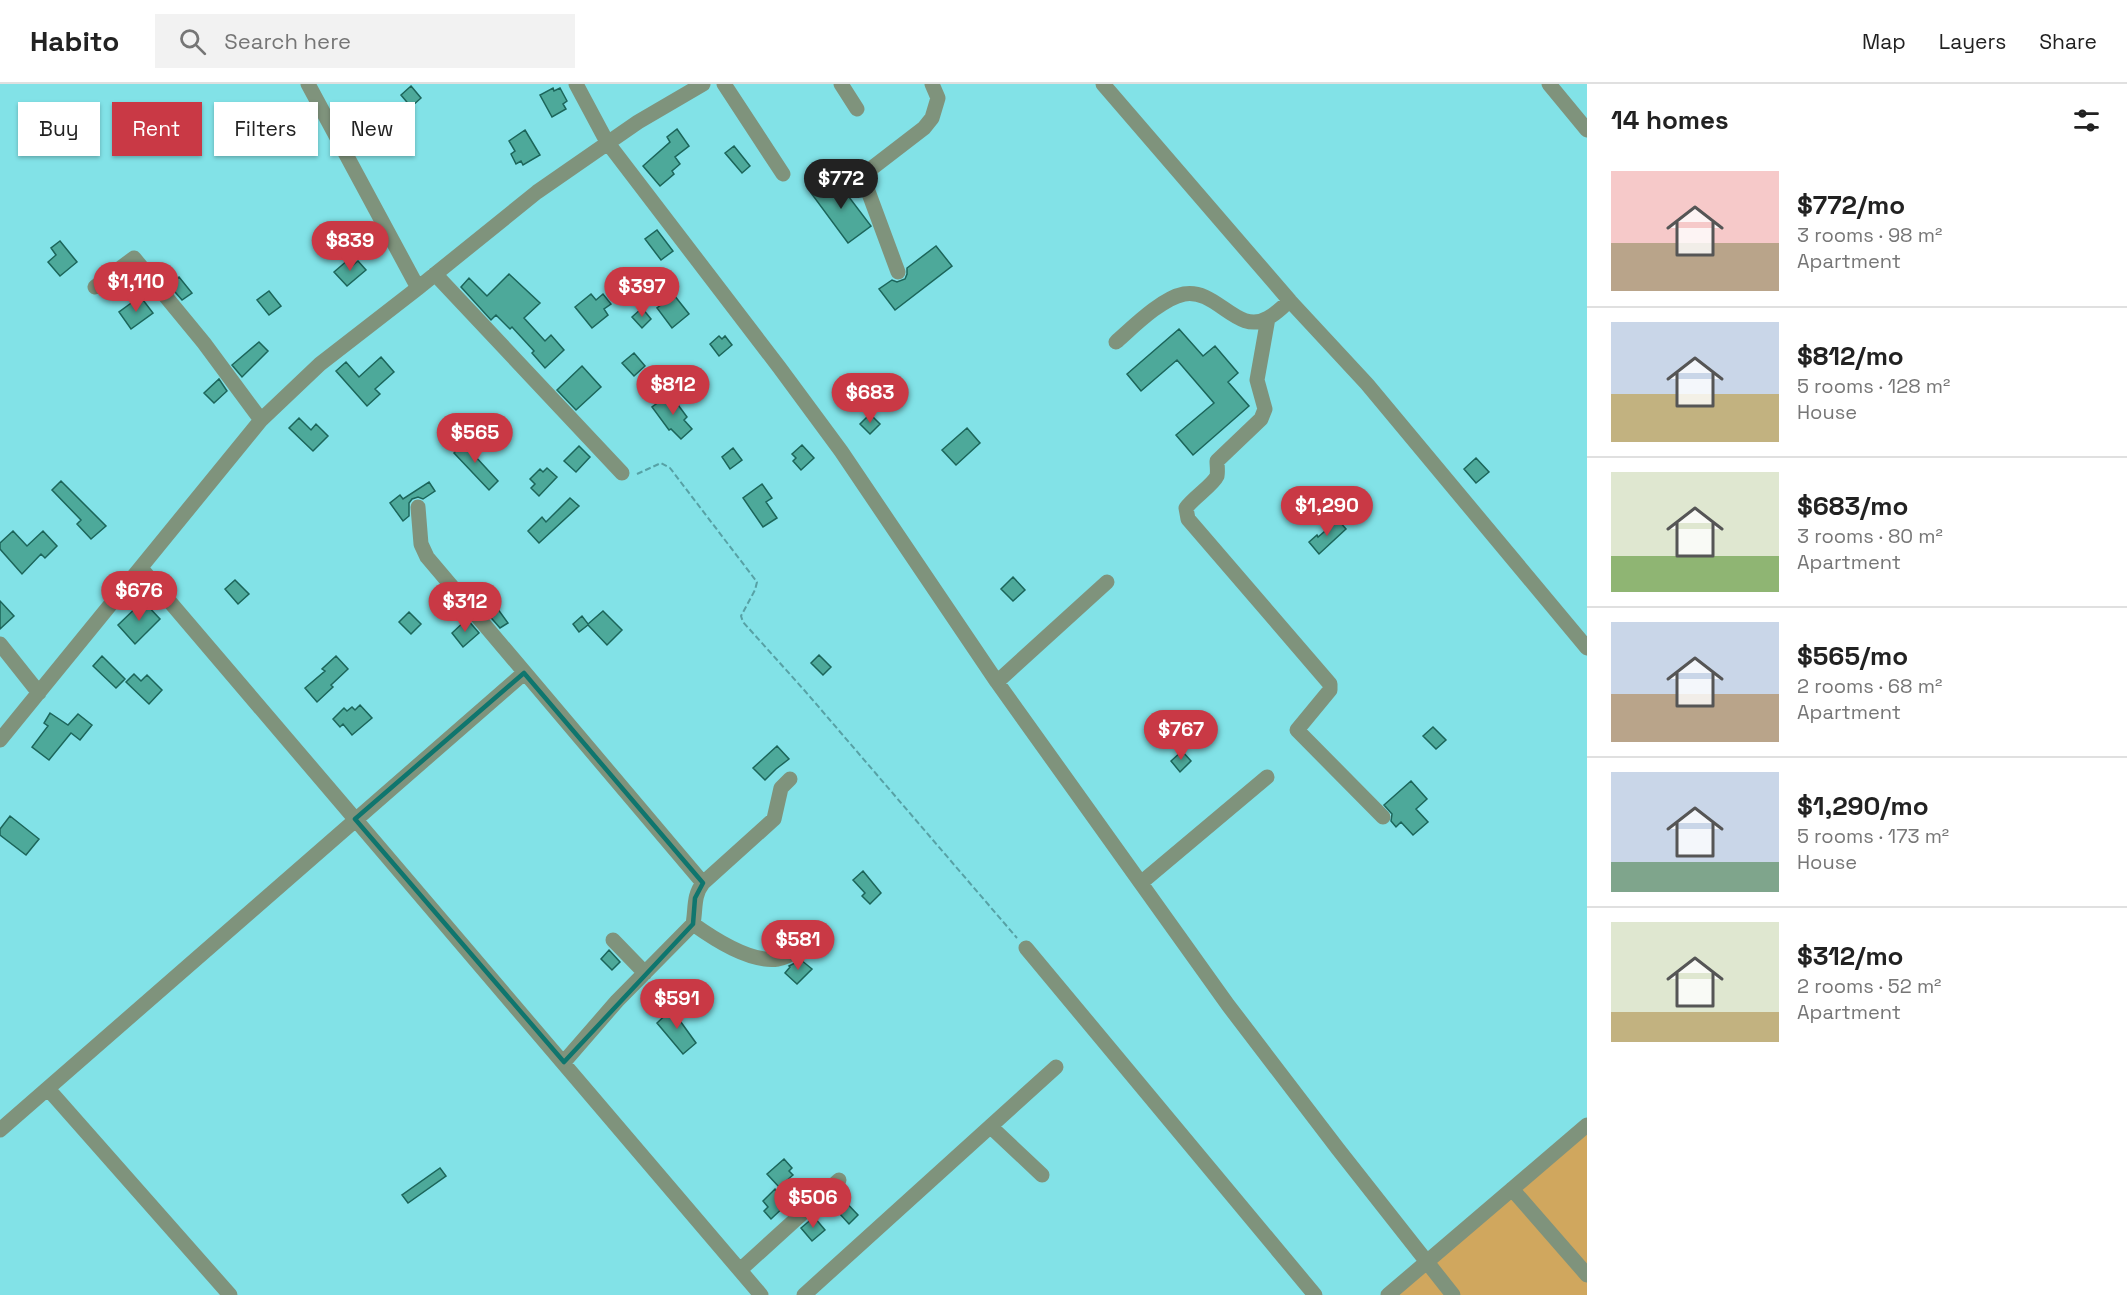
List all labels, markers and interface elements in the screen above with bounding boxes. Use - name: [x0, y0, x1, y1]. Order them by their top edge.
- search box: [155, 14, 575, 68]
- text: Habito: [30, 23, 119, 59]
- icon: search: [176, 25, 209, 58]
- text: Search here: [224, 27, 351, 55]
- text: Map: [1862, 28, 1906, 55]
- text: Layers: [1939, 28, 2006, 55]
- text: Share: [2039, 28, 2097, 55]
- chip: Buy: [18, 102, 100, 156]
- chip: Rent: [112, 102, 202, 156]
- chip: Filters: [214, 102, 318, 156]
- chip: New: [330, 102, 415, 156]
- text: 14 homes: [1611, 103, 1729, 137]
- icon: filters: [2070, 104, 2103, 137]
- pin: $772: [805, 159, 877, 210]
- text: $772: [818, 165, 864, 191]
- text: $772/mo: [1797, 188, 1905, 222]
- icon: home: [1659, 195, 1731, 267]
- pin: $839: [314, 221, 386, 272]
- text: 3 rooms · 98 m²: [1797, 222, 1942, 248]
- text: $839: [326, 227, 374, 253]
- text: Apartment: [1797, 248, 1901, 274]
- pin: $1,110: [87, 262, 185, 313]
- pin: $397: [606, 267, 678, 318]
- text: $1,110: [107, 268, 165, 294]
- text: $397: [618, 273, 666, 299]
- text: $812/mo: [1797, 339, 1904, 373]
- icon: home: [1659, 346, 1731, 418]
- pin: $812: [637, 365, 709, 416]
- text: $812: [650, 371, 696, 397]
- pin: $683: [834, 373, 906, 424]
- text: 5 rooms · 128 m²: [1797, 373, 1950, 399]
- text: $683: [846, 379, 894, 405]
- text: House: [1797, 399, 1857, 425]
- pin: $565: [439, 413, 511, 464]
- text: $565: [451, 419, 499, 445]
- pin: $1,290: [1278, 486, 1376, 537]
- text: $683/mo: [1797, 489, 1908, 523]
- text: $1,290: [1295, 492, 1359, 518]
- icon: home: [1659, 496, 1731, 568]
- text: 3 rooms · 80 m²: [1797, 523, 1943, 549]
- text: Apartment: [1797, 549, 1901, 575]
- pin: $676: [103, 571, 175, 622]
- text: $676: [115, 577, 163, 603]
- pin: $312: [429, 582, 501, 633]
- text: $312: [443, 588, 487, 614]
- text: $565/mo: [1797, 639, 1908, 673]
- icon: home: [1659, 646, 1731, 718]
- text: 2 rooms · 68 m²: [1797, 673, 1942, 699]
- text: Apartment: [1797, 699, 1901, 725]
- pin: $767: [1145, 710, 1217, 761]
- text: $767: [1158, 716, 1204, 742]
- text: $1,290/mo: [1797, 789, 1929, 823]
- icon: home: [1659, 796, 1731, 868]
- text: 5 rooms · 173 m²: [1797, 823, 1949, 849]
- text: House: [1797, 849, 1857, 875]
- pin: $581: [762, 920, 834, 971]
- text: $581: [775, 926, 821, 952]
- text: $312/mo: [1797, 939, 1904, 973]
- icon: home: [1659, 946, 1731, 1018]
- text: 2 rooms · 52 m²: [1797, 973, 1941, 999]
- pin: $591: [641, 979, 713, 1030]
- text: $591: [654, 985, 700, 1011]
- text: Apartment: [1797, 999, 1901, 1025]
- pin: $506: [777, 1178, 849, 1229]
- text: $506: [788, 1184, 838, 1210]

